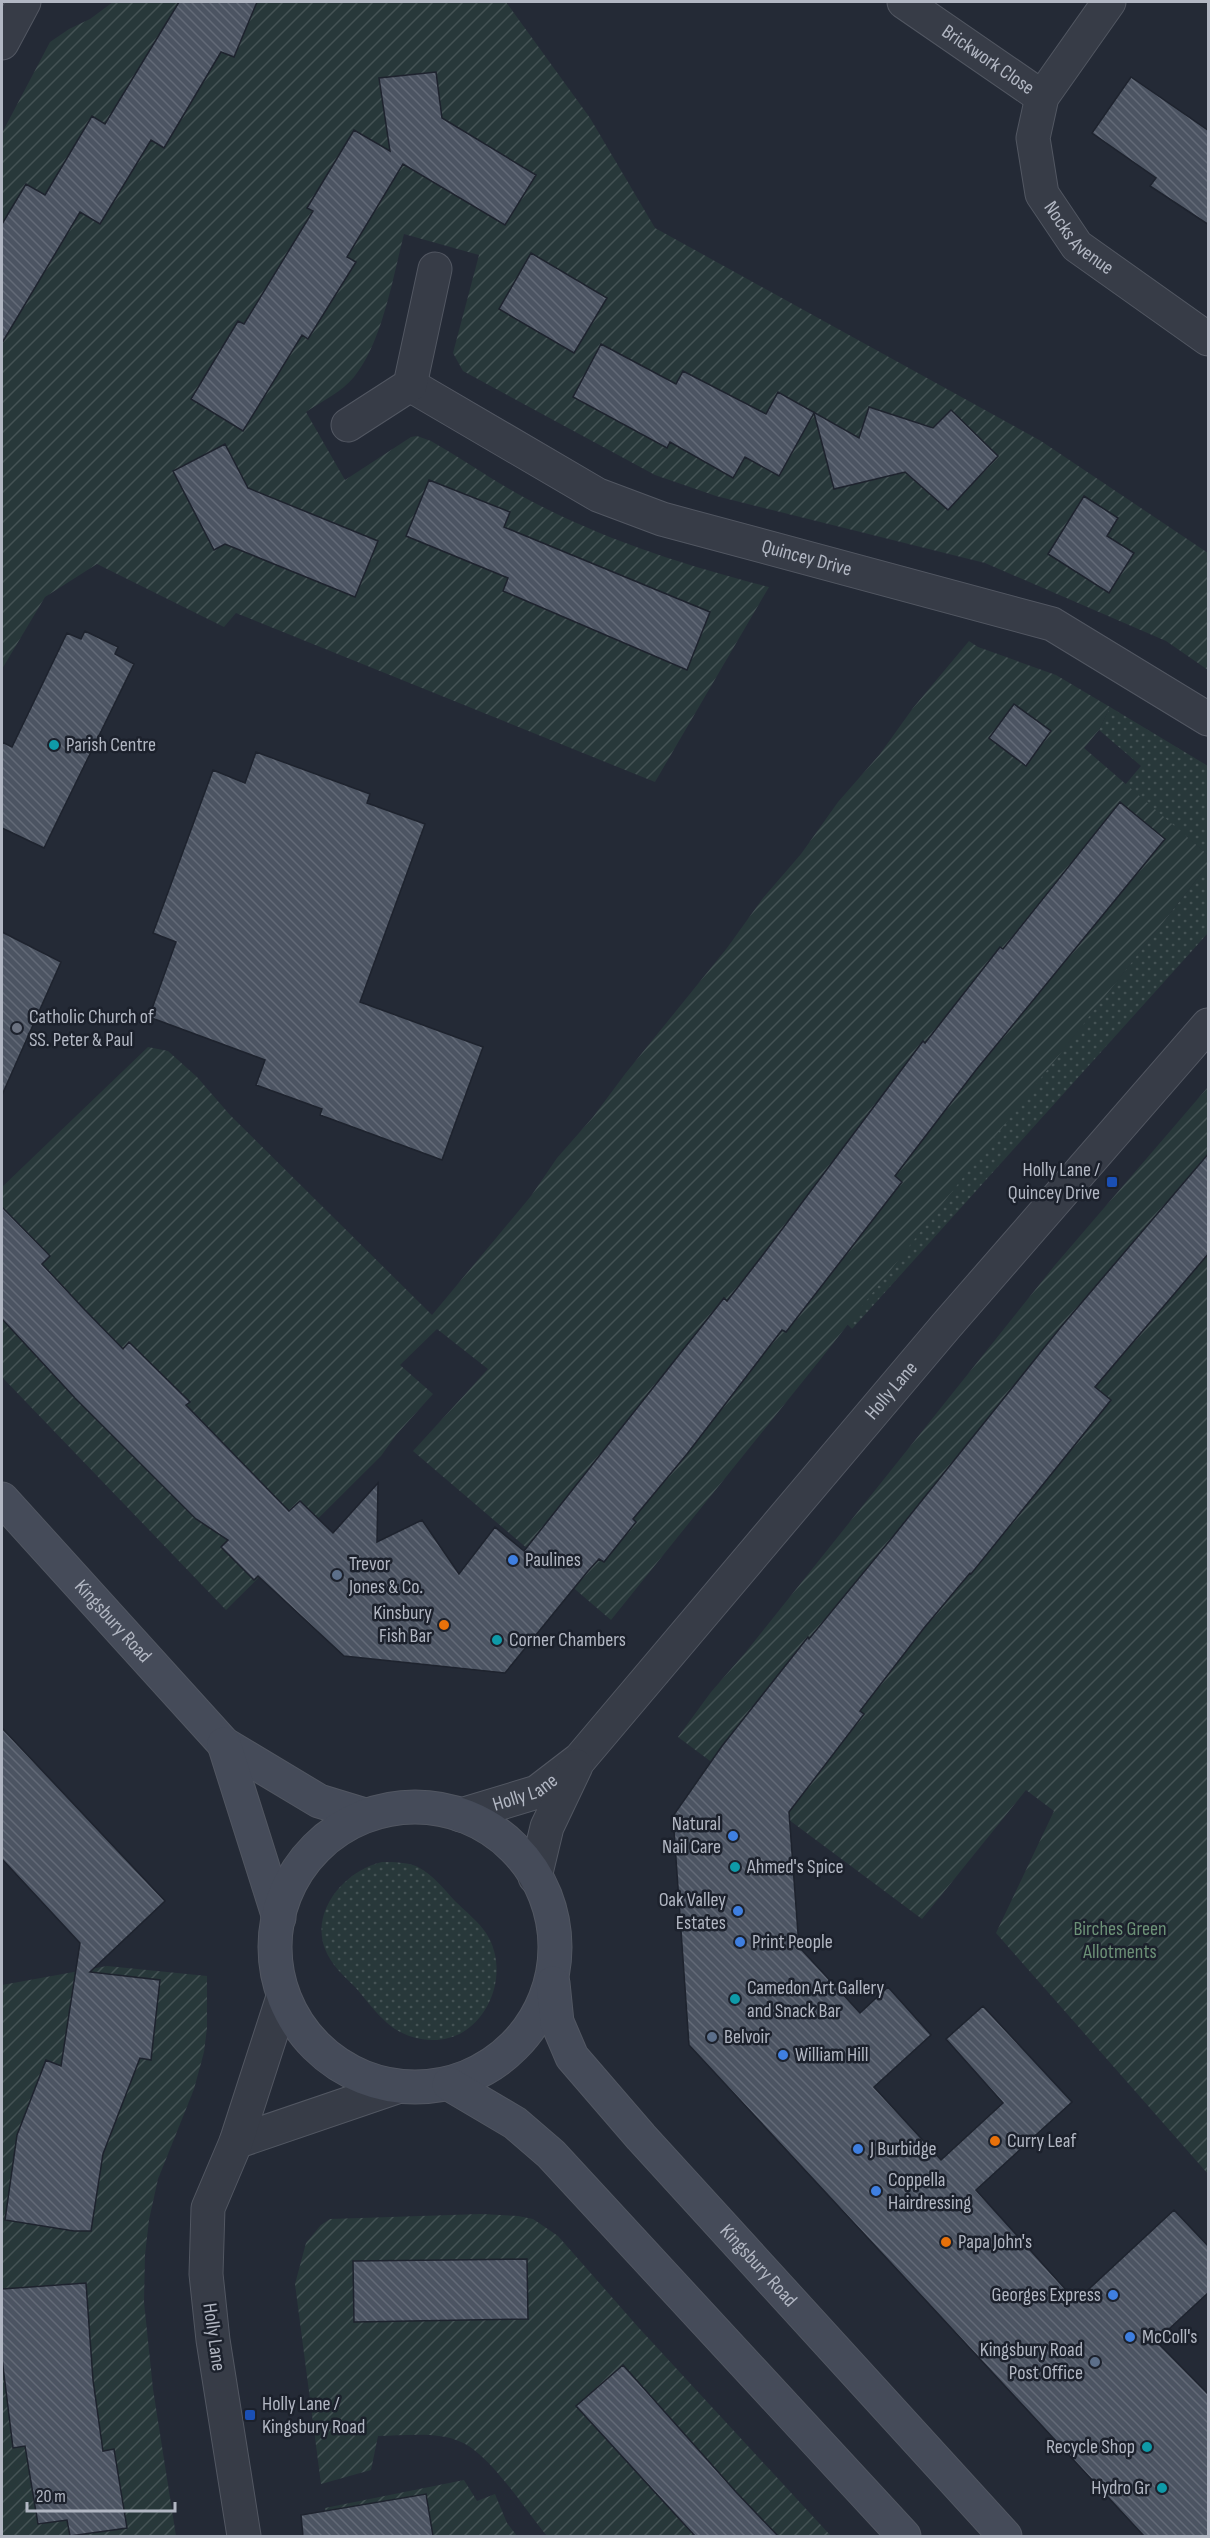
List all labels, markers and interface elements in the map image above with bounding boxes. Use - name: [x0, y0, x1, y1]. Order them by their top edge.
- street label: Brickwork Close: [937, 20, 1039, 100]
- street label: Nocks Avenue: [1038, 197, 1118, 280]
- street label: Quincey Drive: [759, 534, 854, 582]
- place label: Parish Centre: [66, 733, 156, 757]
- marker: Parish Centre: [47, 738, 61, 752]
- place label: Catholic Church of SS. Peter & Paul: [29, 1005, 154, 1052]
- marker: Catholic Church of SS. Peter & Paul: [10, 1021, 24, 1035]
- place label: Holly Lane / Quincey Drive: [1008, 1158, 1100, 1205]
- marker: Holly Lane / Quincey Drive: [1105, 1175, 1119, 1189]
- street label: Holly Lane: [860, 1357, 923, 1425]
- place label: Paulines: [525, 1548, 581, 1572]
- place label: Trevor Jones & Co.: [348, 1552, 423, 1599]
- marker: Paulines: [506, 1553, 520, 1567]
- marker: Trevor Jones & Co.: [330, 1568, 344, 1582]
- street label: Kingsbury Road: [69, 1575, 156, 1668]
- place label: Kinsbury Fish Bar: [373, 1601, 432, 1648]
- marker: Kinsbury Fish Bar: [437, 1618, 451, 1632]
- place label: Corner Chambers: [509, 1628, 626, 1652]
- marker: Corner Chambers: [490, 1633, 504, 1647]
- street label: Holly Lane: [490, 1769, 562, 1817]
- place label: Natural Nail Care: [662, 1812, 721, 1859]
- marker: Natural Nail Care: [726, 1829, 740, 1843]
- place label: Ahmed's Spice: [746, 1855, 844, 1879]
- marker: Ahmed's Spice: [728, 1860, 742, 1874]
- place label: Oak Valley Estates: [659, 1888, 726, 1935]
- marker: Oak Valley Estates: [731, 1904, 745, 1918]
- park label: Birches Green Allotments: [1073, 1917, 1167, 1964]
- place label: Print People: [752, 1930, 833, 1954]
- marker: Print People: [733, 1935, 747, 1949]
- place label: Camedon Art Gallery and Snack Bar: [747, 1976, 884, 2023]
- marker: Camedon Art Gallery and Snack Bar: [728, 1992, 742, 2006]
- place label: Belvoir: [724, 2025, 770, 2049]
- marker: Belvoir: [705, 2030, 719, 2044]
- place label: William Hill: [795, 2043, 868, 2067]
- marker: William Hill: [776, 2048, 790, 2062]
- place label: Curry Leaf: [1007, 2129, 1076, 2153]
- marker: Curry Leaf: [988, 2134, 1002, 2148]
- place label: J Burbidge: [869, 2137, 937, 2161]
- marker: J Burbidge: [851, 2142, 865, 2156]
- place label: Coppella Hairdressing: [888, 2168, 971, 2215]
- marker: Coppella Hairdressing: [869, 2184, 883, 2198]
- street label: Kingsbury Road: [715, 2219, 802, 2312]
- place label: Papa John's: [958, 2230, 1032, 2254]
- marker: Papa John's: [939, 2235, 953, 2249]
- place label: Georges Express: [992, 2283, 1101, 2307]
- marker: Georges Express: [1106, 2288, 1120, 2302]
- street label: Holly Lane: [197, 2301, 231, 2373]
- place label: McColl's: [1142, 2325, 1197, 2349]
- marker: McColl's: [1123, 2330, 1137, 2344]
- place label: Kingsbury Road Post Office: [980, 2338, 1083, 2385]
- marker: Kingsbury Road Post Office: [1088, 2355, 1102, 2369]
- place label: Holly Lane / Kingsbury Road: [262, 2392, 365, 2439]
- marker: Holly Lane / Kingsbury Road: [243, 2408, 257, 2422]
- place label: Recycle Shop: [1046, 2435, 1135, 2459]
- marker: Recycle Shop: [1140, 2440, 1154, 2454]
- scale bar: [27, 2475, 176, 2513]
- place label: Hydro Gr: [1091, 2476, 1150, 2500]
- marker: Hydro Gr: [1155, 2481, 1169, 2495]
- text: 20 m: [36, 2486, 66, 2507]

